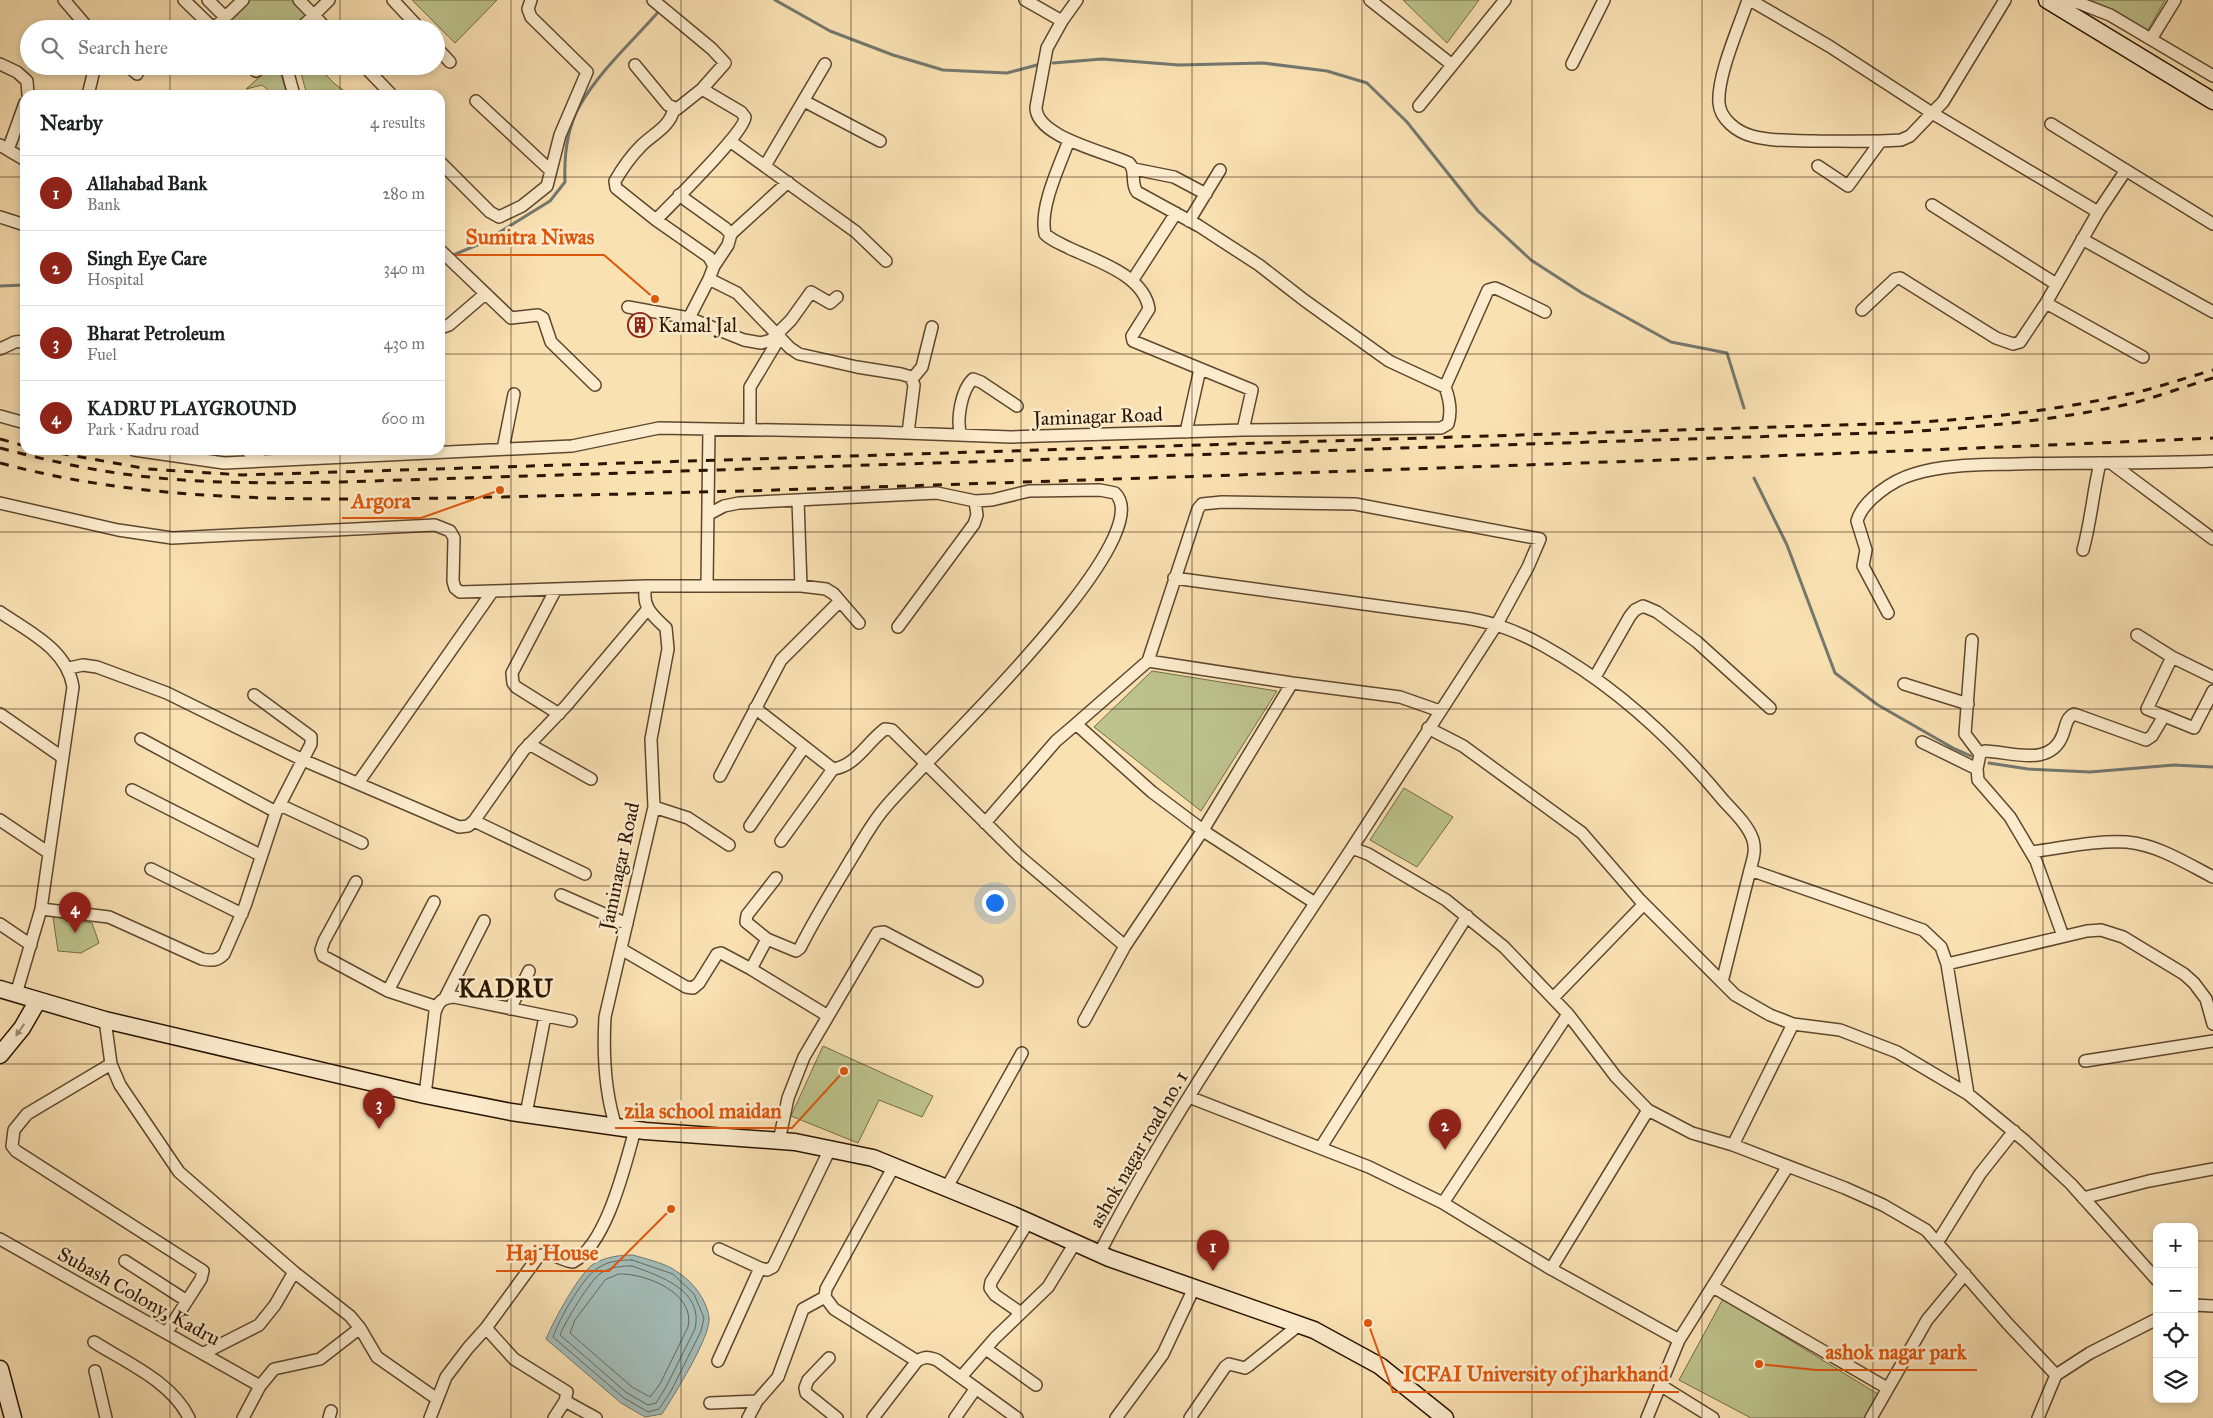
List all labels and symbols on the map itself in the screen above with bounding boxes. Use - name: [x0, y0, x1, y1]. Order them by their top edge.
- callout: Sumitra Niwas: [456, 219, 604, 255]
- text: Sumitra Niwas: [466, 224, 595, 250]
- building icon: Kamal Jal: [627, 312, 653, 338]
- place label: Kamal Jal: [658, 313, 738, 338]
- street label: Jaminagar Road: [1031, 402, 1163, 431]
- callout: Argora: [342, 482, 421, 518]
- text: Argora: [349, 488, 412, 514]
- street label: Jaminagar Road: [593, 800, 645, 934]
- your location: [982, 890, 1008, 916]
- pin: 4: [59, 892, 91, 933]
- district label: KADRU: [458, 973, 554, 1004]
- one-way arrow: [15, 1023, 25, 1036]
- street label: ashok nagar road no. 1: [1083, 1066, 1194, 1232]
- pin: 3: [363, 1088, 395, 1129]
- callout: zila school maidan: [615, 1092, 792, 1128]
- text: zila school maidan: [624, 1098, 782, 1124]
- pin: 2: [1429, 1109, 1461, 1150]
- pin: 1: [1197, 1230, 1229, 1271]
- callout: Haj House: [496, 1235, 609, 1271]
- text: Haj House: [506, 1240, 599, 1266]
- street label: Subash Colony, Kadru: [54, 1241, 225, 1351]
- callout: ashok nagar park: [1816, 1334, 1977, 1370]
- text: ashok nagar park: [1825, 1339, 1968, 1365]
- callout: ICFAI University of jharkhand: [1393, 1356, 1679, 1392]
- text: ICFAI University of jharkhand: [1403, 1361, 1669, 1387]

